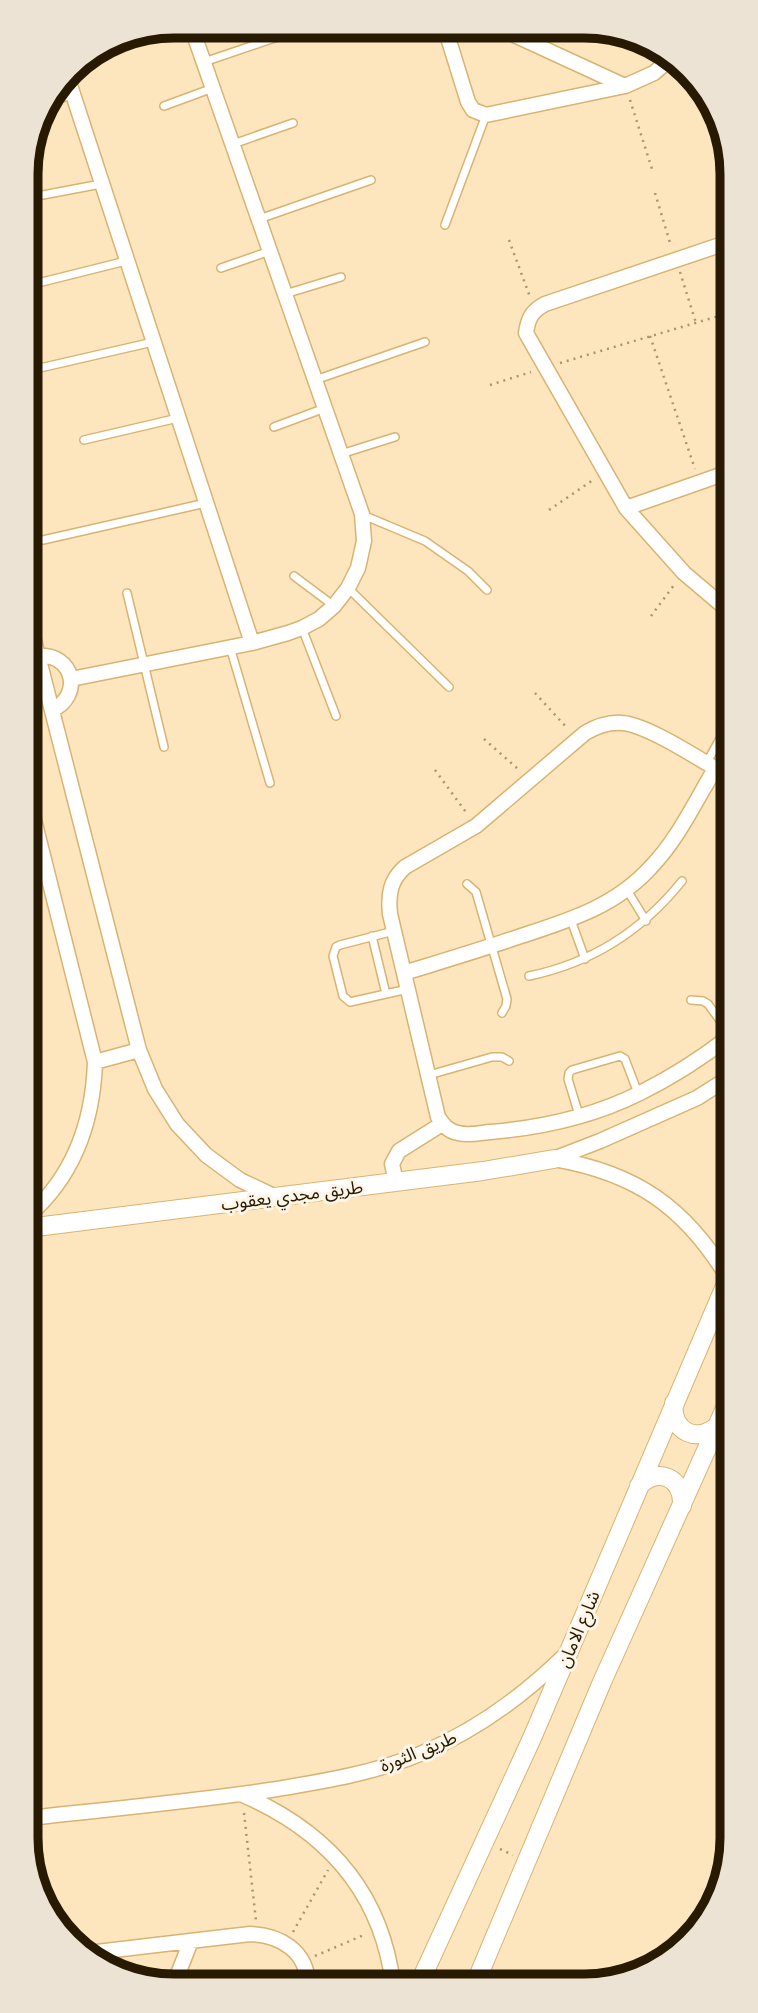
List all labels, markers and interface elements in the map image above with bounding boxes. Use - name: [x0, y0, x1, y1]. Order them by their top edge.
- street label: طريق مجدي يعقوب: [220, 1175, 364, 1217]
- street label: شارع الامان: [551, 1587, 607, 1672]
- street label: طريق الثورة: [376, 1725, 460, 1777]

